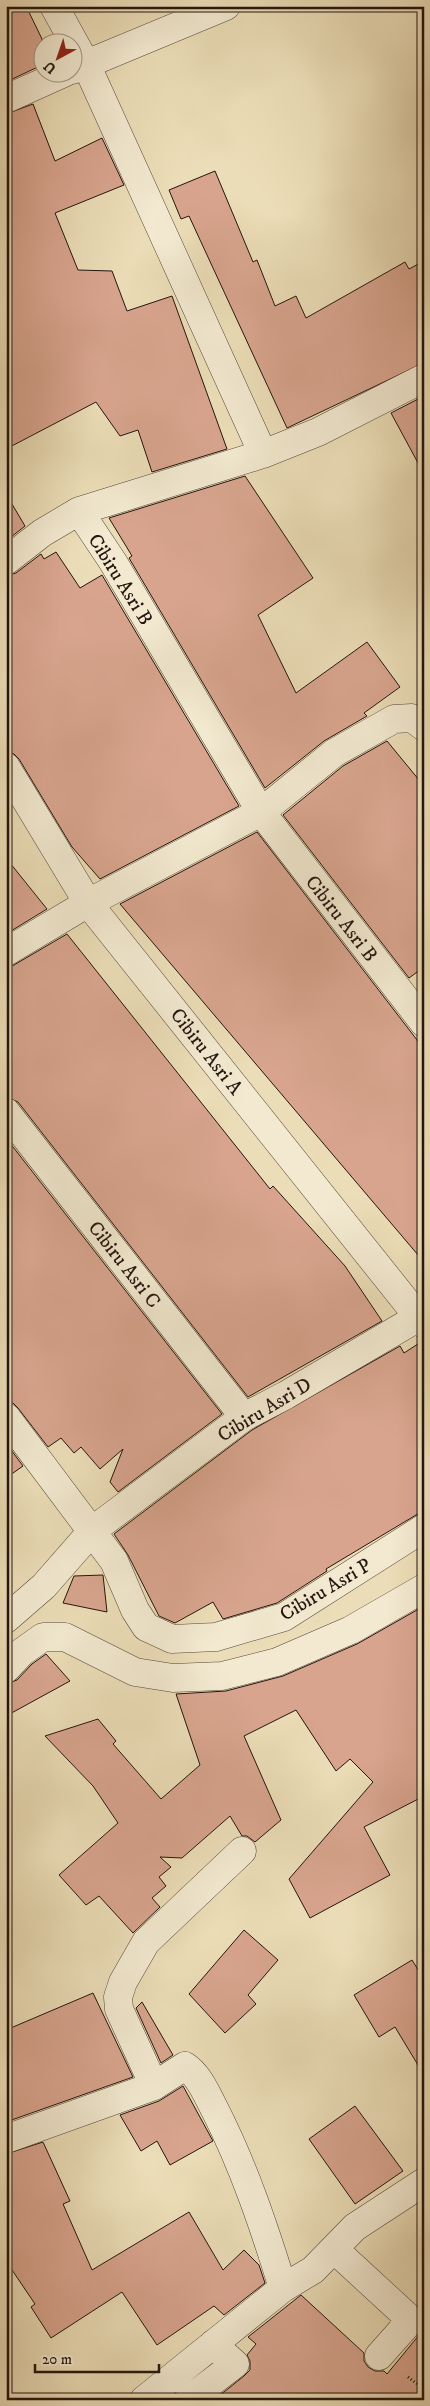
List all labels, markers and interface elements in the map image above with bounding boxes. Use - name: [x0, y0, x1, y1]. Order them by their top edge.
- north arrow: [32, 32, 82, 82]
- text: U: [40, 57, 60, 78]
- street label: Cibiru Asri B: [82, 529, 158, 630]
- street label: Cibiru Asri B: [299, 871, 382, 967]
- street label: Cibiru Asri A: [164, 1004, 248, 1101]
- street label: Cibiru Asri C: [82, 1216, 166, 1314]
- street label: Cibiru Asri D: [213, 1372, 316, 1448]
- street label: Cibiru Asri P: [276, 1553, 376, 1627]
- scale bar: [35, 2341, 159, 2373]
- text: 20 m: [42, 2350, 72, 2369]

